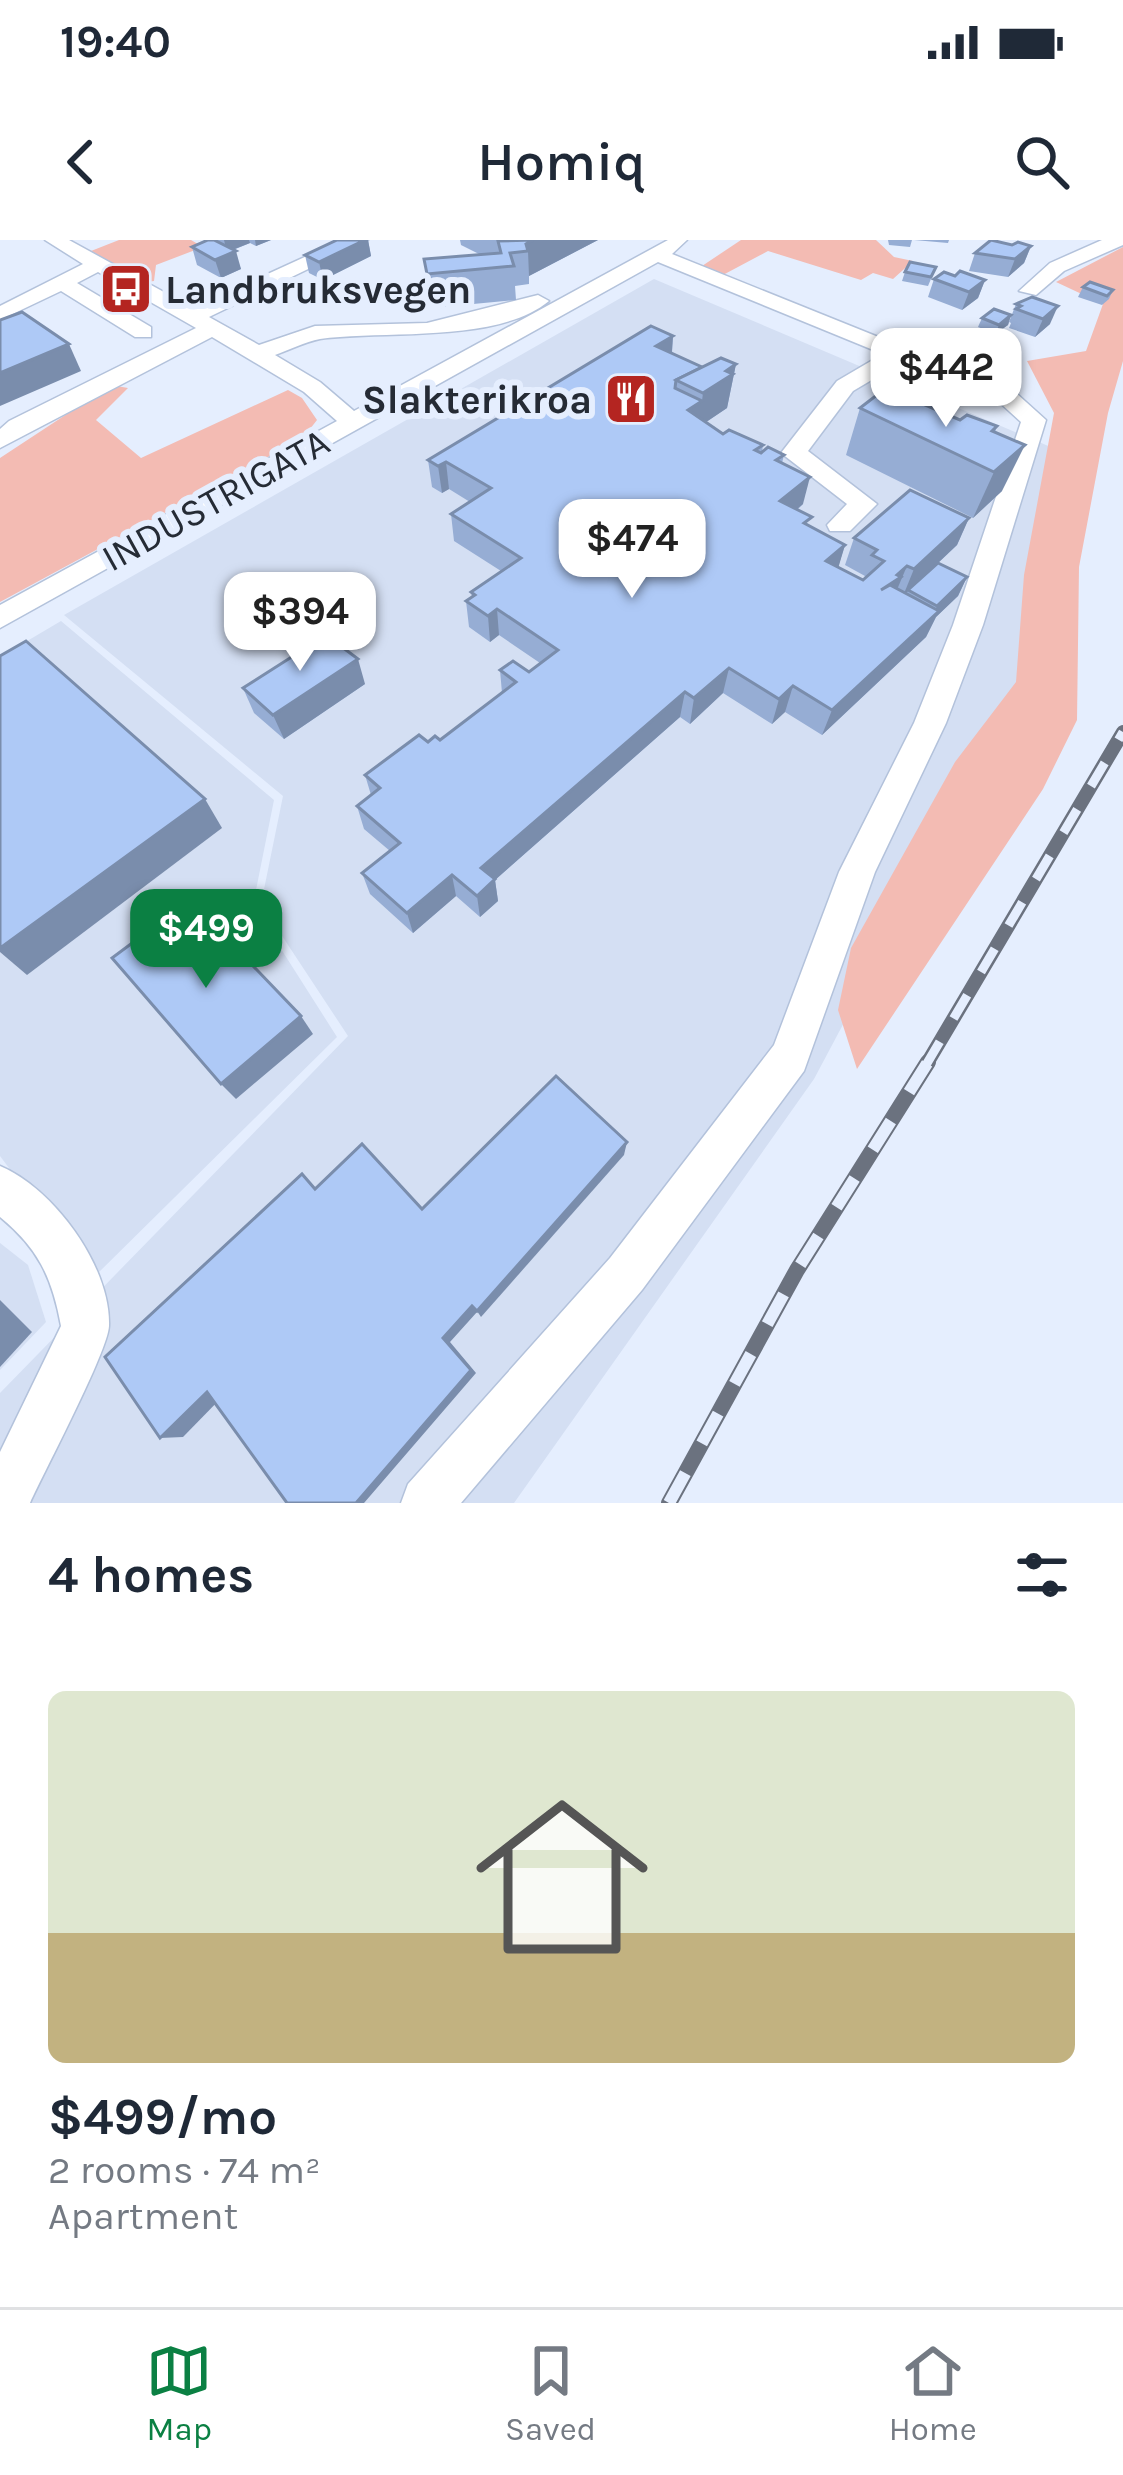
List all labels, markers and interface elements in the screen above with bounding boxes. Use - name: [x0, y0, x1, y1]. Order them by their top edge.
- text: 19:40: [60, 16, 171, 68]
- icon: back: [48, 129, 114, 195]
- icon: search: [1009, 129, 1075, 195]
- text: Homiq: [477, 130, 646, 194]
- bus stop icon: Landbruksvegen: [98, 261, 154, 317]
- place label: Landbruksvegen: [165, 267, 471, 313]
- pin: $442: [875, 328, 1017, 430]
- text: $442: [898, 344, 994, 390]
- restaurant icon: Slakterikroa: [603, 371, 659, 427]
- place label: Slakterikroa: [362, 377, 592, 423]
- street label: INDUSTRIGATA: [94, 418, 337, 581]
- pin: $474: [561, 499, 703, 601]
- text: $474: [586, 515, 678, 561]
- pin: $394: [229, 572, 371, 674]
- text: $394: [251, 588, 349, 634]
- pin: $499: [135, 889, 277, 991]
- text: $499: [157, 905, 255, 951]
- icon: filters: [1009, 1542, 1075, 1608]
- text: 4 homes: [48, 1545, 254, 1605]
- icon: home: [454, 1769, 670, 1985]
- text: $499/mo: [48, 2087, 277, 2147]
- text: 2 rooms · 74 m²: [48, 2147, 321, 2193]
- text: Apartment: [48, 2193, 238, 2239]
- tab: Map: [146, 2338, 212, 2448]
- tab: Saved: [505, 2338, 596, 2448]
- tab: Home: [889, 2338, 977, 2448]

